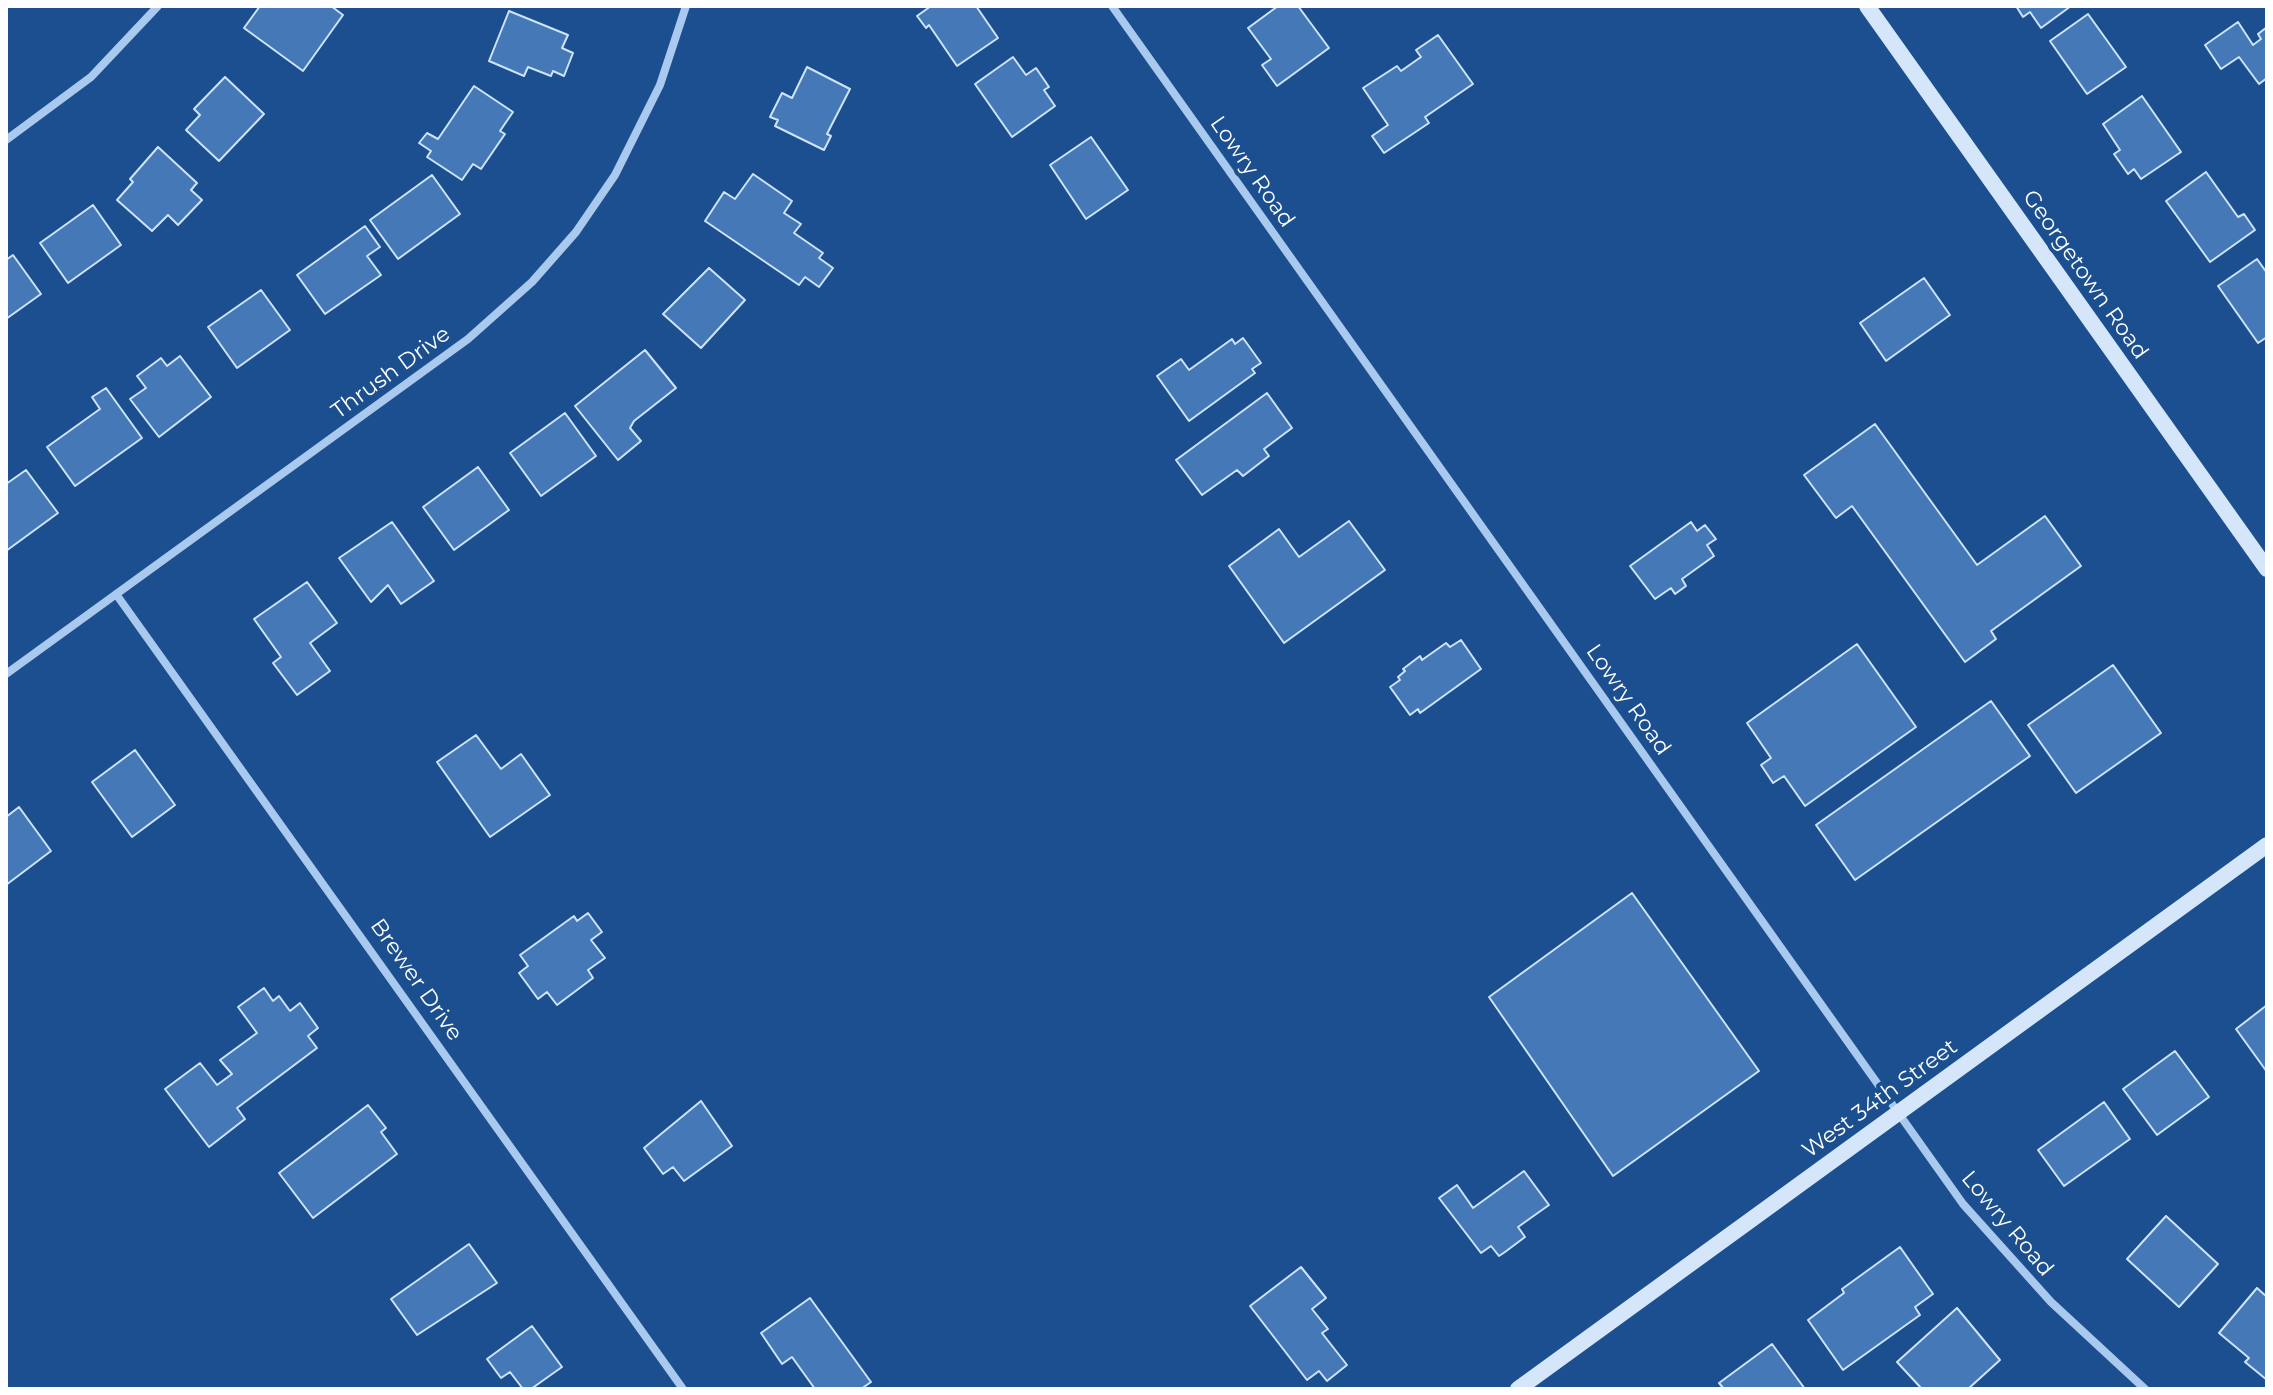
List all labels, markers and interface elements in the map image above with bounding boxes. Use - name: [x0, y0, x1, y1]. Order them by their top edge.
- street label: Lowry Road: [1204, 111, 1300, 233]
- street label: Georgetown Road: [2017, 185, 2153, 365]
- street label: Thrush Drive: [327, 321, 455, 425]
- street label: Lowry Road: [1580, 639, 1676, 761]
- street label: Brewer Drive: [364, 914, 468, 1046]
- street label: West 34th Street: [1797, 1034, 1963, 1164]
- street label: Lowry Road: [1955, 1166, 2059, 1282]

